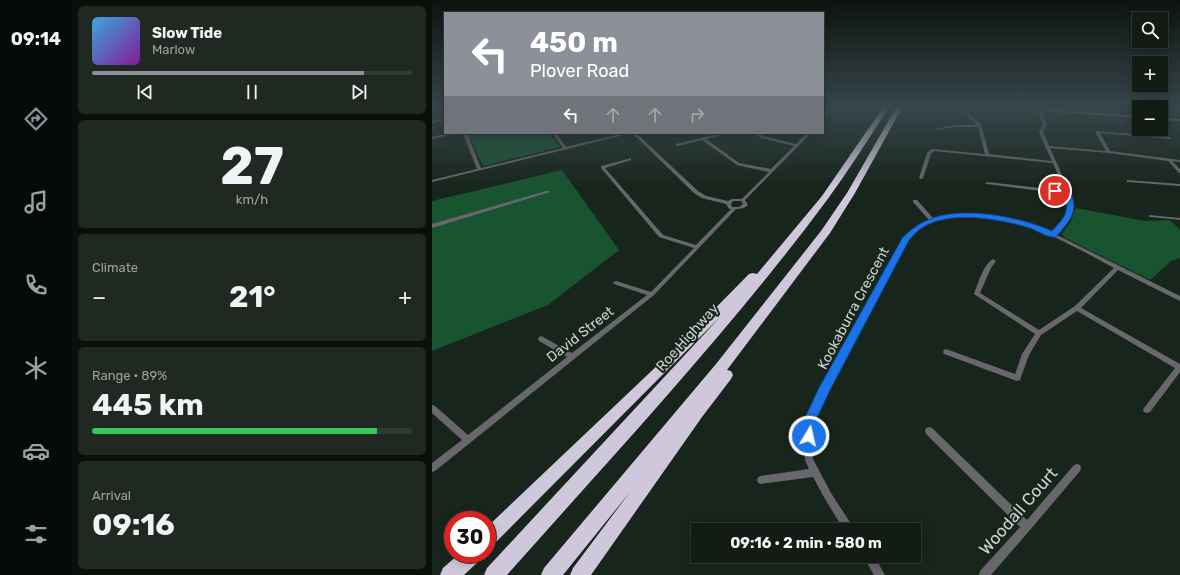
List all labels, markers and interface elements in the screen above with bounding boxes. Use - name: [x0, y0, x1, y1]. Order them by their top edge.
- map controls: [1132, 12, 1168, 136]
- button: search: [1132, 12, 1168, 48]
- text: Slow Tide: [152, 24, 222, 42]
- text: 450 m: [530, 26, 618, 59]
- text: 09:14: [11, 28, 61, 50]
- icon: left: [464, 28, 516, 80]
- text: Marlow: [152, 42, 195, 57]
- button: +: [1132, 56, 1168, 92]
- text: Plover Road: [530, 60, 629, 82]
- icon: previous: [134, 81, 156, 103]
- icon: pause: [241, 81, 263, 103]
- icon: next: [348, 81, 370, 103]
- button: −: [1132, 100, 1168, 136]
- icon: left: [560, 104, 582, 126]
- icon: ahead: [602, 104, 624, 126]
- icon: ahead: [644, 104, 666, 126]
- icon: right: [686, 104, 708, 126]
- icon: directions: [22, 105, 50, 133]
- text: 27: [220, 135, 284, 197]
- pin: [1038, 174, 1072, 208]
- icon: arrive: [1044, 180, 1066, 202]
- icon: music: [22, 188, 50, 216]
- text: km/h: [236, 192, 268, 207]
- street label: Kookaburra Crescent: [814, 244, 893, 372]
- text: Climate: [92, 260, 138, 275]
- icon: phone: [22, 271, 50, 299]
- text: 21°: [229, 279, 276, 315]
- text: −: [92, 284, 106, 311]
- text: +: [398, 284, 412, 311]
- street label: Roe Highway: [653, 300, 722, 375]
- street label: David Street: [543, 303, 618, 366]
- icon: climate: [22, 354, 50, 382]
- text: Range · 89%: [92, 368, 167, 383]
- text: 445 km: [92, 387, 204, 423]
- position arrow: [788, 415, 830, 457]
- icon: car: [22, 437, 50, 465]
- street label: Woodall Court: [975, 463, 1062, 559]
- text: Arrival: [92, 488, 131, 503]
- text: 09:16: [92, 507, 175, 543]
- speed limit sign: 30: [444, 511, 496, 563]
- icon: filters: [22, 520, 50, 548]
- text: 09:16 · 2 min · 580 m: [730, 534, 882, 552]

